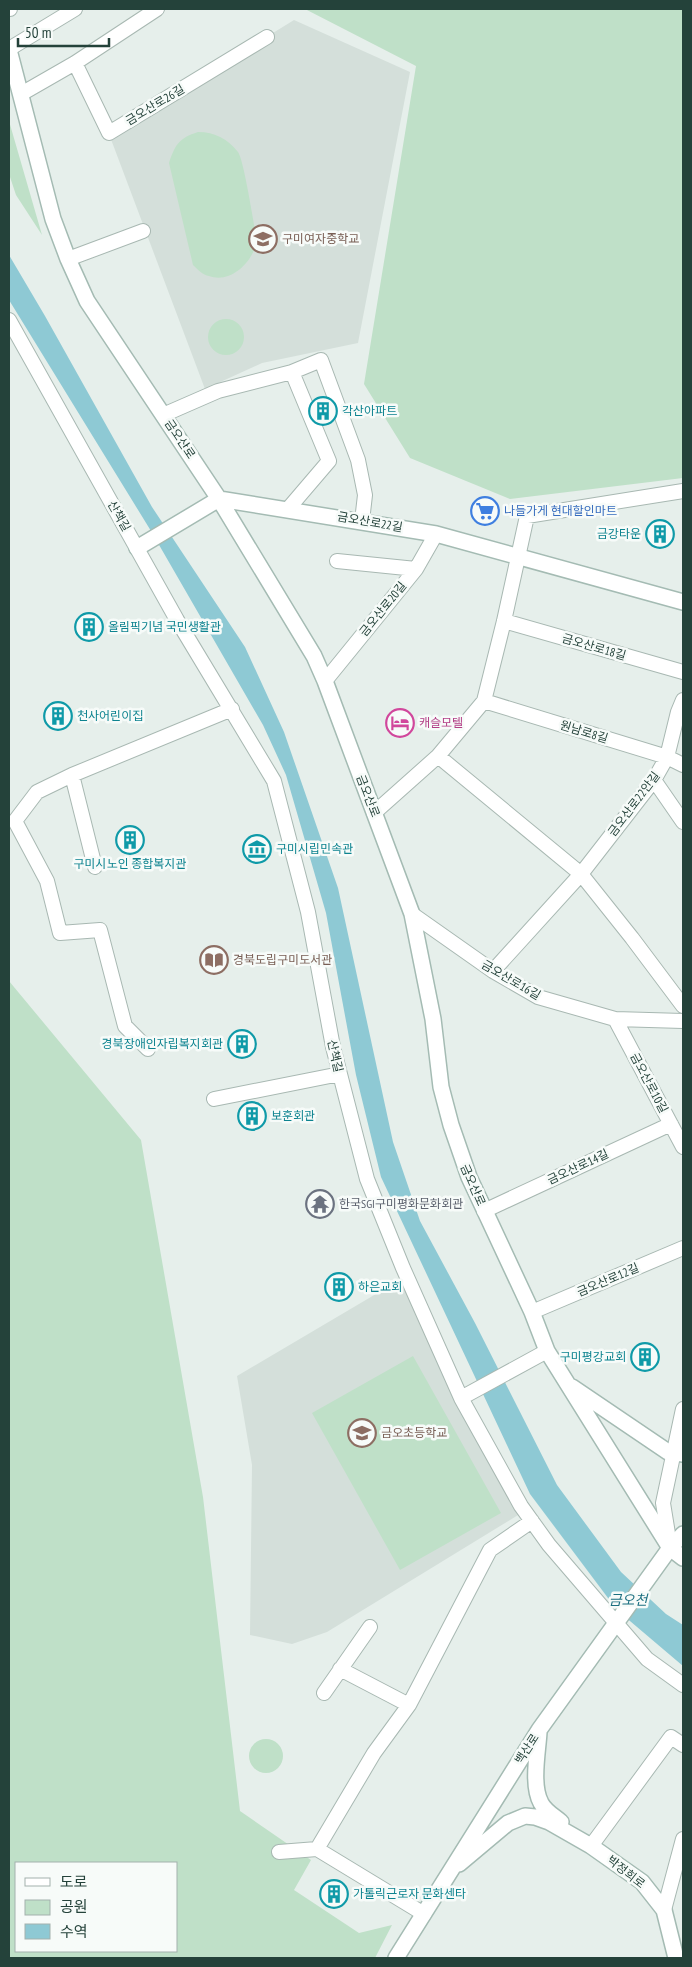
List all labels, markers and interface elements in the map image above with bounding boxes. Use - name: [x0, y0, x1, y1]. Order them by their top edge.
- scale bar: [18, 15, 109, 47]
- text: 50 m: [25, 23, 51, 42]
- street label: 금오산로26길: [123, 81, 187, 128]
- school or university icon: 구미여자중학교: [248, 224, 278, 254]
- place label: 구미여자중학교: [282, 231, 359, 246]
- building icon: 각산아파트: [308, 396, 338, 426]
- place label: 각산아파트: [342, 403, 397, 418]
- street label: 금오산로: [162, 416, 199, 461]
- supermarket icon: 나들가게 현대할인마트: [470, 496, 500, 526]
- street label: 산책길: [105, 498, 134, 534]
- place label: 나들가게 현대할인마트: [504, 503, 617, 518]
- street label: 금오산로22길: [336, 508, 404, 535]
- building icon: 금강타운: [645, 519, 675, 549]
- place label: 금강타운: [597, 526, 641, 541]
- street label: 금오산로20길: [356, 578, 409, 639]
- building icon: 올림픽기념 국민생활관: [74, 612, 104, 642]
- place label: 올림픽기념 국민생활관: [108, 619, 221, 634]
- street label: 금오산로18길: [560, 630, 628, 663]
- building icon: 천사어린이집: [43, 701, 73, 731]
- place label: 천사어린이집: [77, 708, 143, 723]
- hotel icon: 캐슬모텔: [385, 708, 415, 738]
- place label: 캐슬모텔: [419, 715, 463, 730]
- street label: 원남로8길: [558, 717, 610, 746]
- street label: 금오산로22안길: [604, 768, 663, 839]
- street label: 금오산로: [354, 773, 383, 819]
- building icon: 구미시노인 종합복지관: [115, 825, 145, 855]
- museum icon: 구미시립민속관: [242, 834, 272, 864]
- place label: 구미시립민속관: [276, 841, 353, 856]
- place label: 구미시노인 종합복지관: [74, 856, 186, 871]
- library icon: 경북도립구미도서관: [199, 945, 229, 975]
- place label: 경북도립구미도서관: [233, 952, 332, 967]
- street label: 금오산로16길: [479, 957, 544, 1003]
- building icon: 경북장애인자립복지회관: [227, 1029, 257, 1059]
- place label: 경북장애인자립복지회관: [102, 1036, 223, 1051]
- street label: 산책길: [324, 1038, 347, 1074]
- street label: 금오산로10길: [627, 1050, 672, 1115]
- building icon: 보훈회관: [237, 1101, 267, 1131]
- place label: 보훈회관: [271, 1108, 315, 1123]
- street label: 금오산로14길: [545, 1146, 611, 1187]
- street label: 금오산로: [458, 1162, 489, 1208]
- temple icon: 한국SGI구미평화문화회관: [305, 1189, 335, 1219]
- place label: 한국SGI구미평화문화회관: [339, 1196, 463, 1211]
- street label: 금오산로12길: [574, 1260, 641, 1299]
- building icon: 하은교회: [324, 1272, 354, 1302]
- place label: 하은교회: [358, 1279, 402, 1294]
- building icon: 구미평강교회: [630, 1342, 660, 1372]
- place label: 구미평강교회: [560, 1349, 626, 1364]
- school or university icon: 금오초등학교: [347, 1418, 377, 1448]
- place label: 금오초등학교: [381, 1425, 447, 1440]
- water label: 금오천: [609, 1591, 648, 1609]
- street label: 백산로: [511, 1731, 542, 1767]
- street label: 박정희로: [604, 1852, 648, 1891]
- legend: [15, 1862, 178, 1952]
- text: 도로: [60, 1872, 88, 1891]
- building icon: 가톨릭근로자 문화센타: [319, 1879, 349, 1909]
- place label: 가톨릭근로자 문화센타: [353, 1886, 466, 1901]
- text: 공원: [60, 1897, 88, 1916]
- text: 수역: [60, 1922, 88, 1941]

